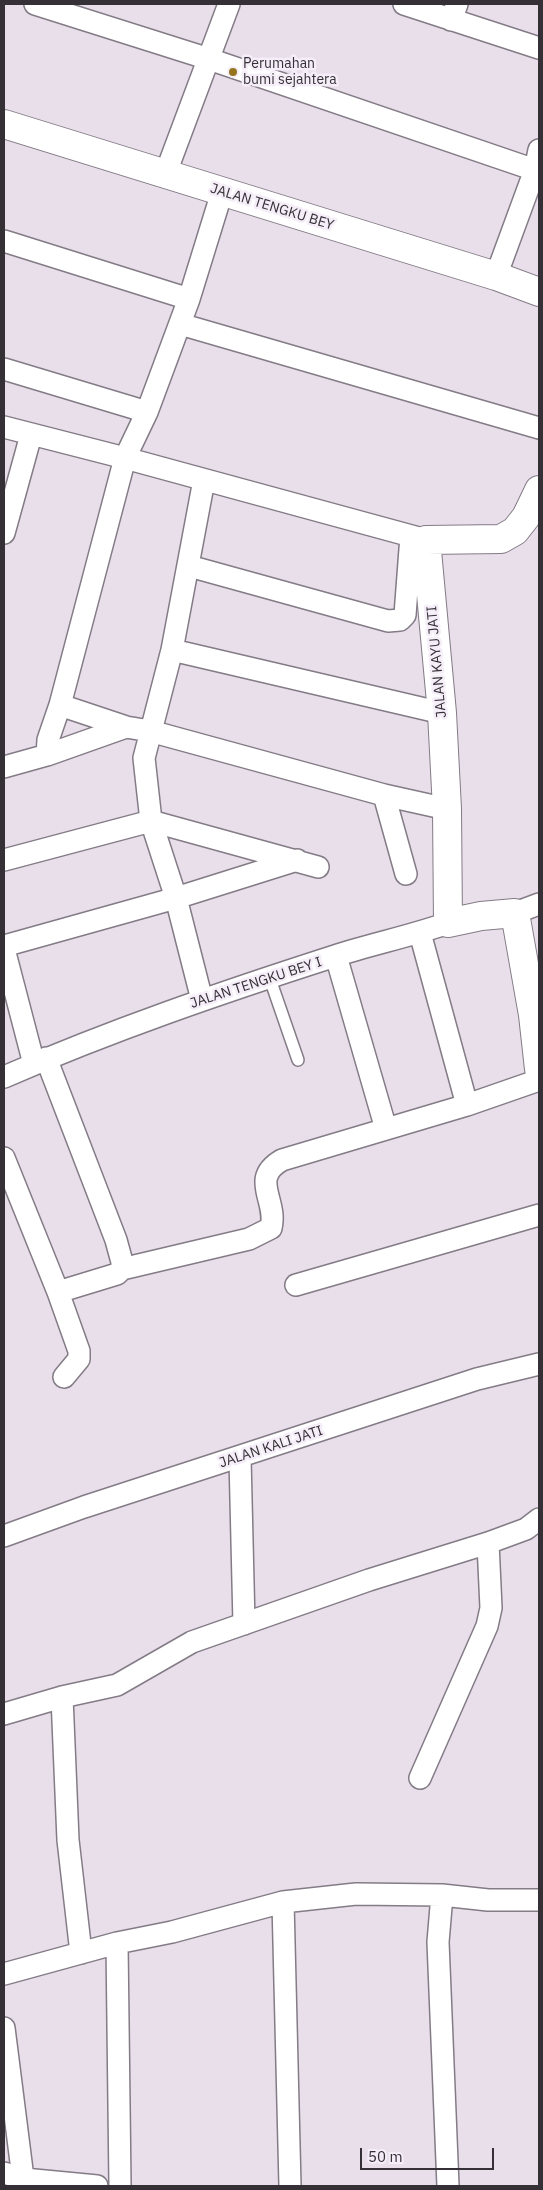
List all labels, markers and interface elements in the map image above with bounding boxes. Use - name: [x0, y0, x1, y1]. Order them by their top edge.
- place label: Perumahan bumi sejahtera: [243, 56, 337, 88]
- marker: Perumahan bumi sejahtera: [227, 66, 239, 78]
- street label: JALAN TENGKU BEY: [208, 180, 336, 234]
- street label: JALAN KAYU JATI: [424, 605, 450, 719]
- street label: JALAN TENGKU BEY I: [188, 954, 324, 1012]
- street label: JALAN KALI JATI: [217, 1422, 325, 1472]
- scale bar: [363, 2138, 497, 2170]
- text: 50 m: [368, 2147, 403, 2166]

